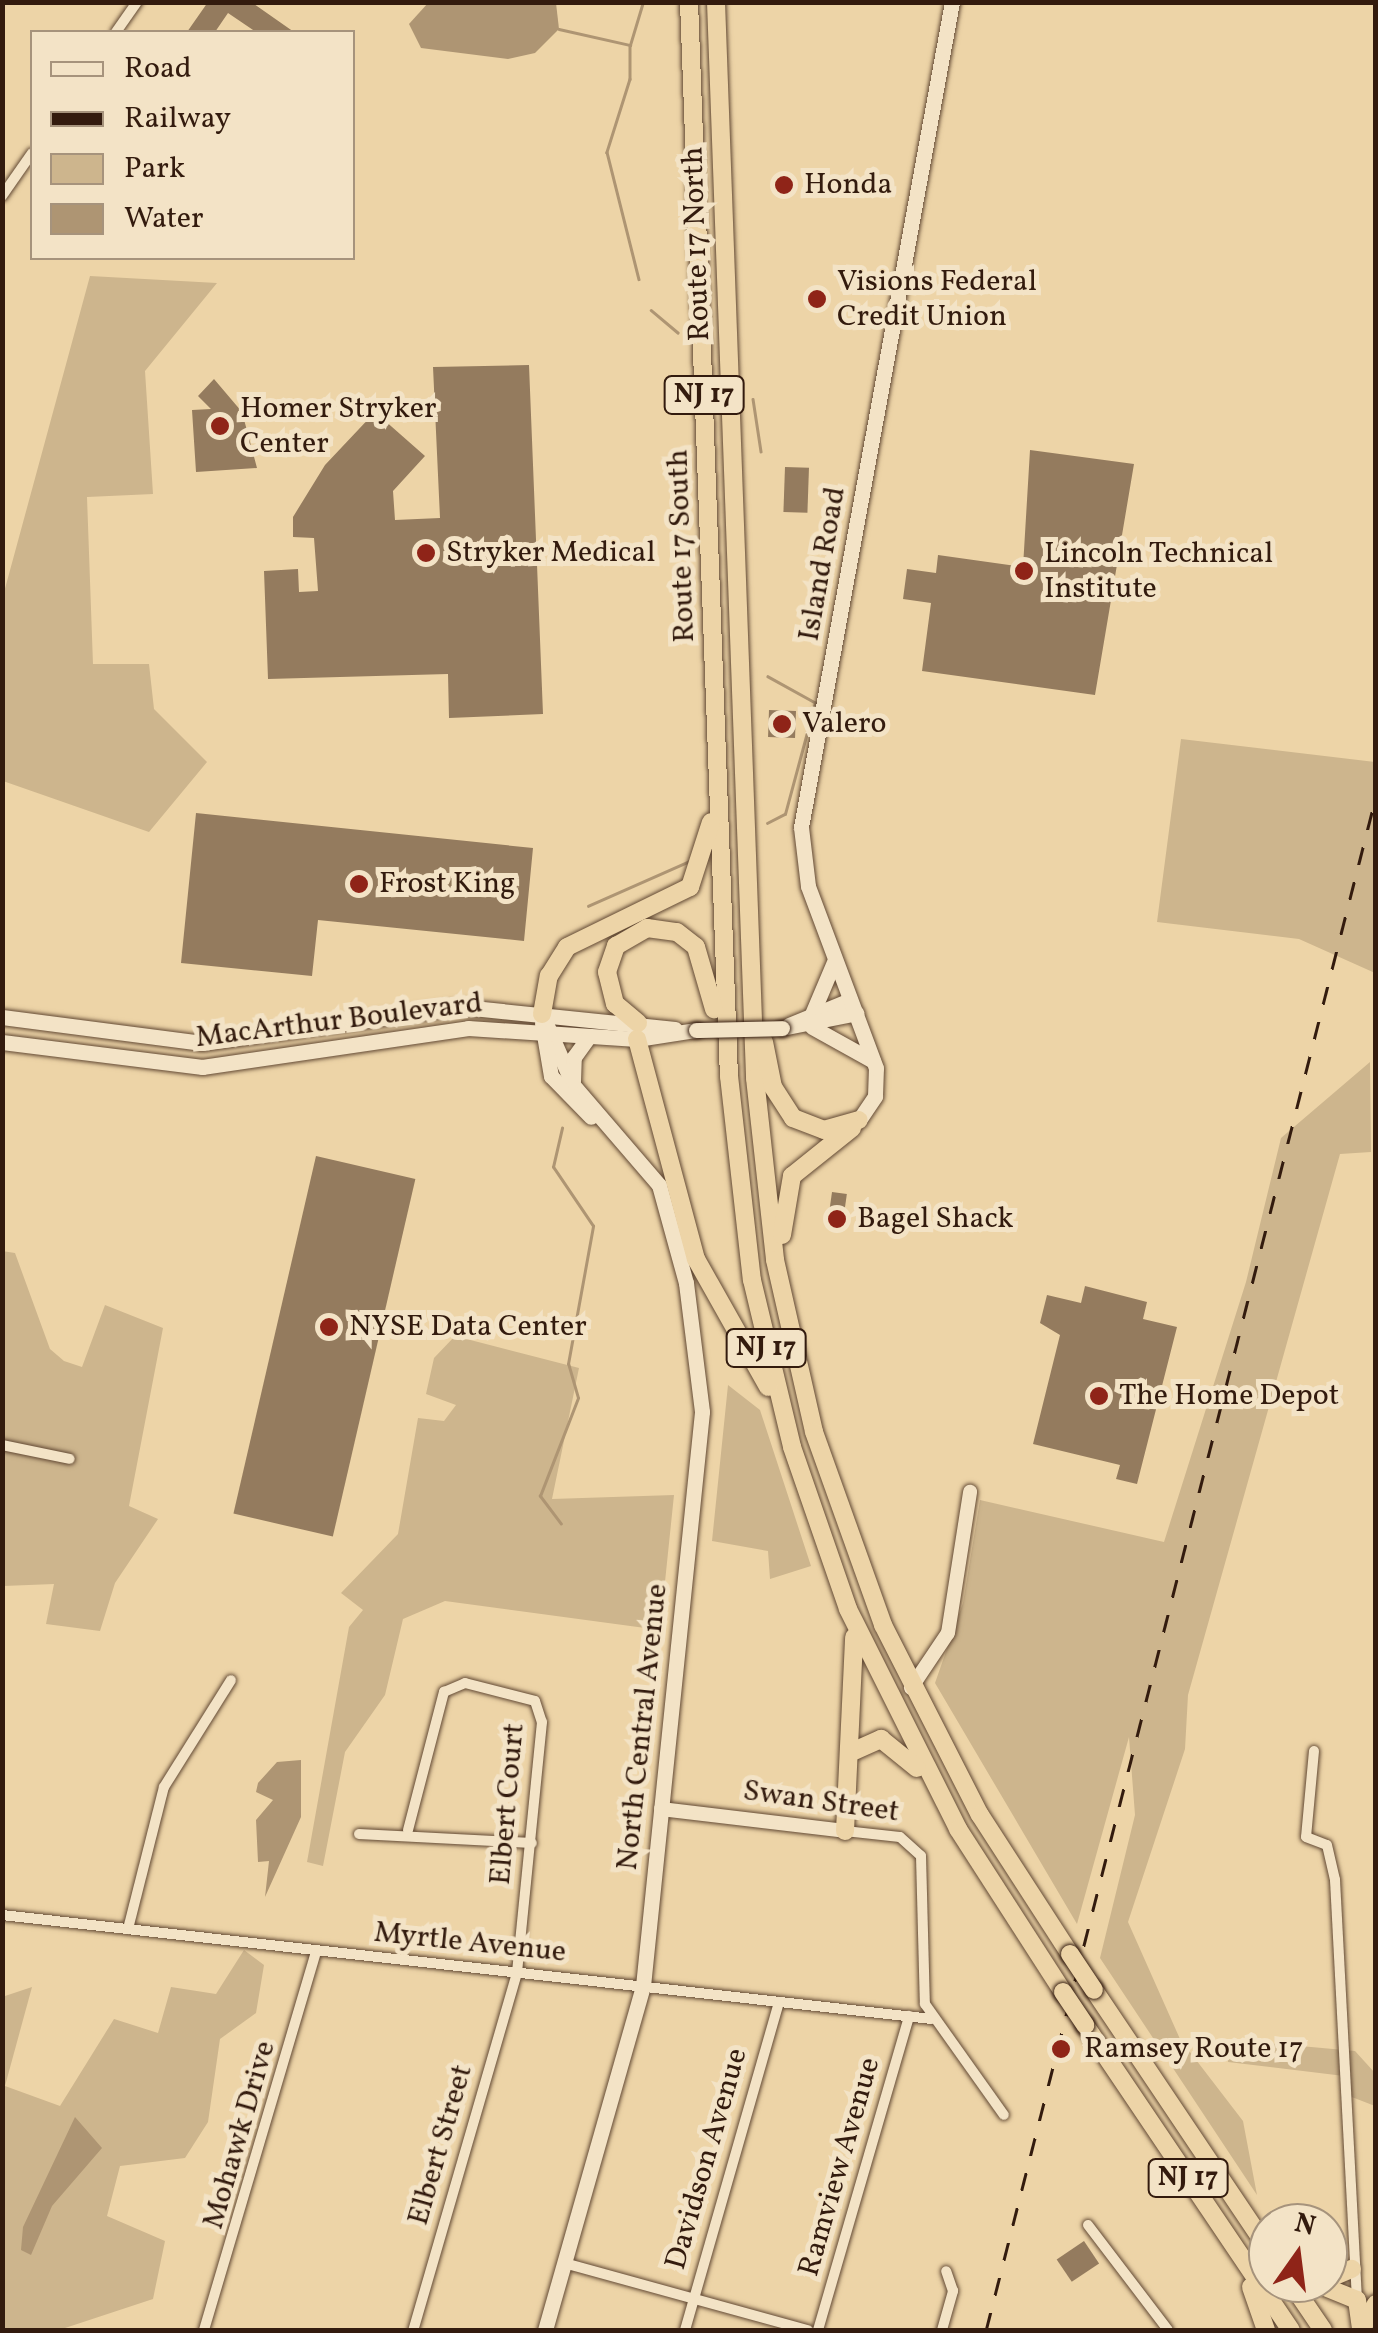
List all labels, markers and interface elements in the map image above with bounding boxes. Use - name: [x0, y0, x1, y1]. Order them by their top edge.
- legend: [30, 30, 355, 260]
- text: Road: [124, 48, 192, 90]
- text: Railway: [124, 98, 231, 140]
- street label: Route 17 North: [676, 146, 718, 342]
- text: Park: [124, 148, 185, 190]
- place label: Honda: [804, 167, 892, 203]
- marker: Honda: [773, 174, 795, 196]
- text: Water: [124, 198, 204, 240]
- place label: Visions Federal Credit Union: [837, 264, 1037, 334]
- marker: Visions Federal Credit Union: [806, 288, 828, 310]
- road number: NJ 17: [662, 372, 746, 418]
- place label: Homer Stryker Center: [240, 391, 436, 462]
- marker: Homer Stryker Center: [209, 415, 231, 437]
- street label: Route 17 South: [661, 449, 703, 643]
- street label: Island Road: [792, 484, 854, 644]
- place label: Stryker Medical: [446, 535, 655, 571]
- place label: Lincoln Technical Institute: [1044, 536, 1274, 606]
- marker: Stryker Medical: [415, 542, 437, 564]
- marker: Lincoln Technical Institute: [1013, 560, 1035, 582]
- place label: Valero: [802, 706, 887, 742]
- marker: Valero: [771, 713, 793, 735]
- place label: Frost King: [379, 866, 515, 902]
- marker: Frost King: [348, 873, 370, 895]
- street label: MacArthur Boulevard: [194, 986, 484, 1056]
- place label: Bagel Shack: [857, 1201, 1014, 1237]
- marker: Bagel Shack: [826, 1208, 848, 1230]
- place label: NYSE Data Center: [349, 1309, 587, 1345]
- marker: NYSE Data Center: [318, 1316, 340, 1338]
- road number: NJ 17: [724, 1325, 808, 1371]
- place label: The Home Depot: [1119, 1378, 1339, 1414]
- marker: The Home Depot: [1088, 1385, 1110, 1407]
- street label: North Central Avenue: [610, 1582, 676, 1872]
- street label: Elbert Court: [483, 1722, 533, 1886]
- street label: Swan Street: [741, 1773, 901, 1831]
- street label: Myrtle Avenue: [372, 1915, 568, 1971]
- place label: Ramsey Route 17: [1084, 2031, 1304, 2067]
- marker: Ramsey Route 17: [1048, 2036, 1074, 2062]
- street label: Mohawk Drive: [196, 2037, 284, 2233]
- street label: Davidson Avenue: [658, 2044, 756, 2274]
- street label: Ramview Avenue: [791, 2053, 889, 2281]
- street label: Elbert Street: [401, 2061, 481, 2229]
- road number: NJ 17: [1146, 2155, 1230, 2201]
- north arrow: [1248, 2203, 1348, 2303]
- text: N: [1290, 2204, 1319, 2247]

